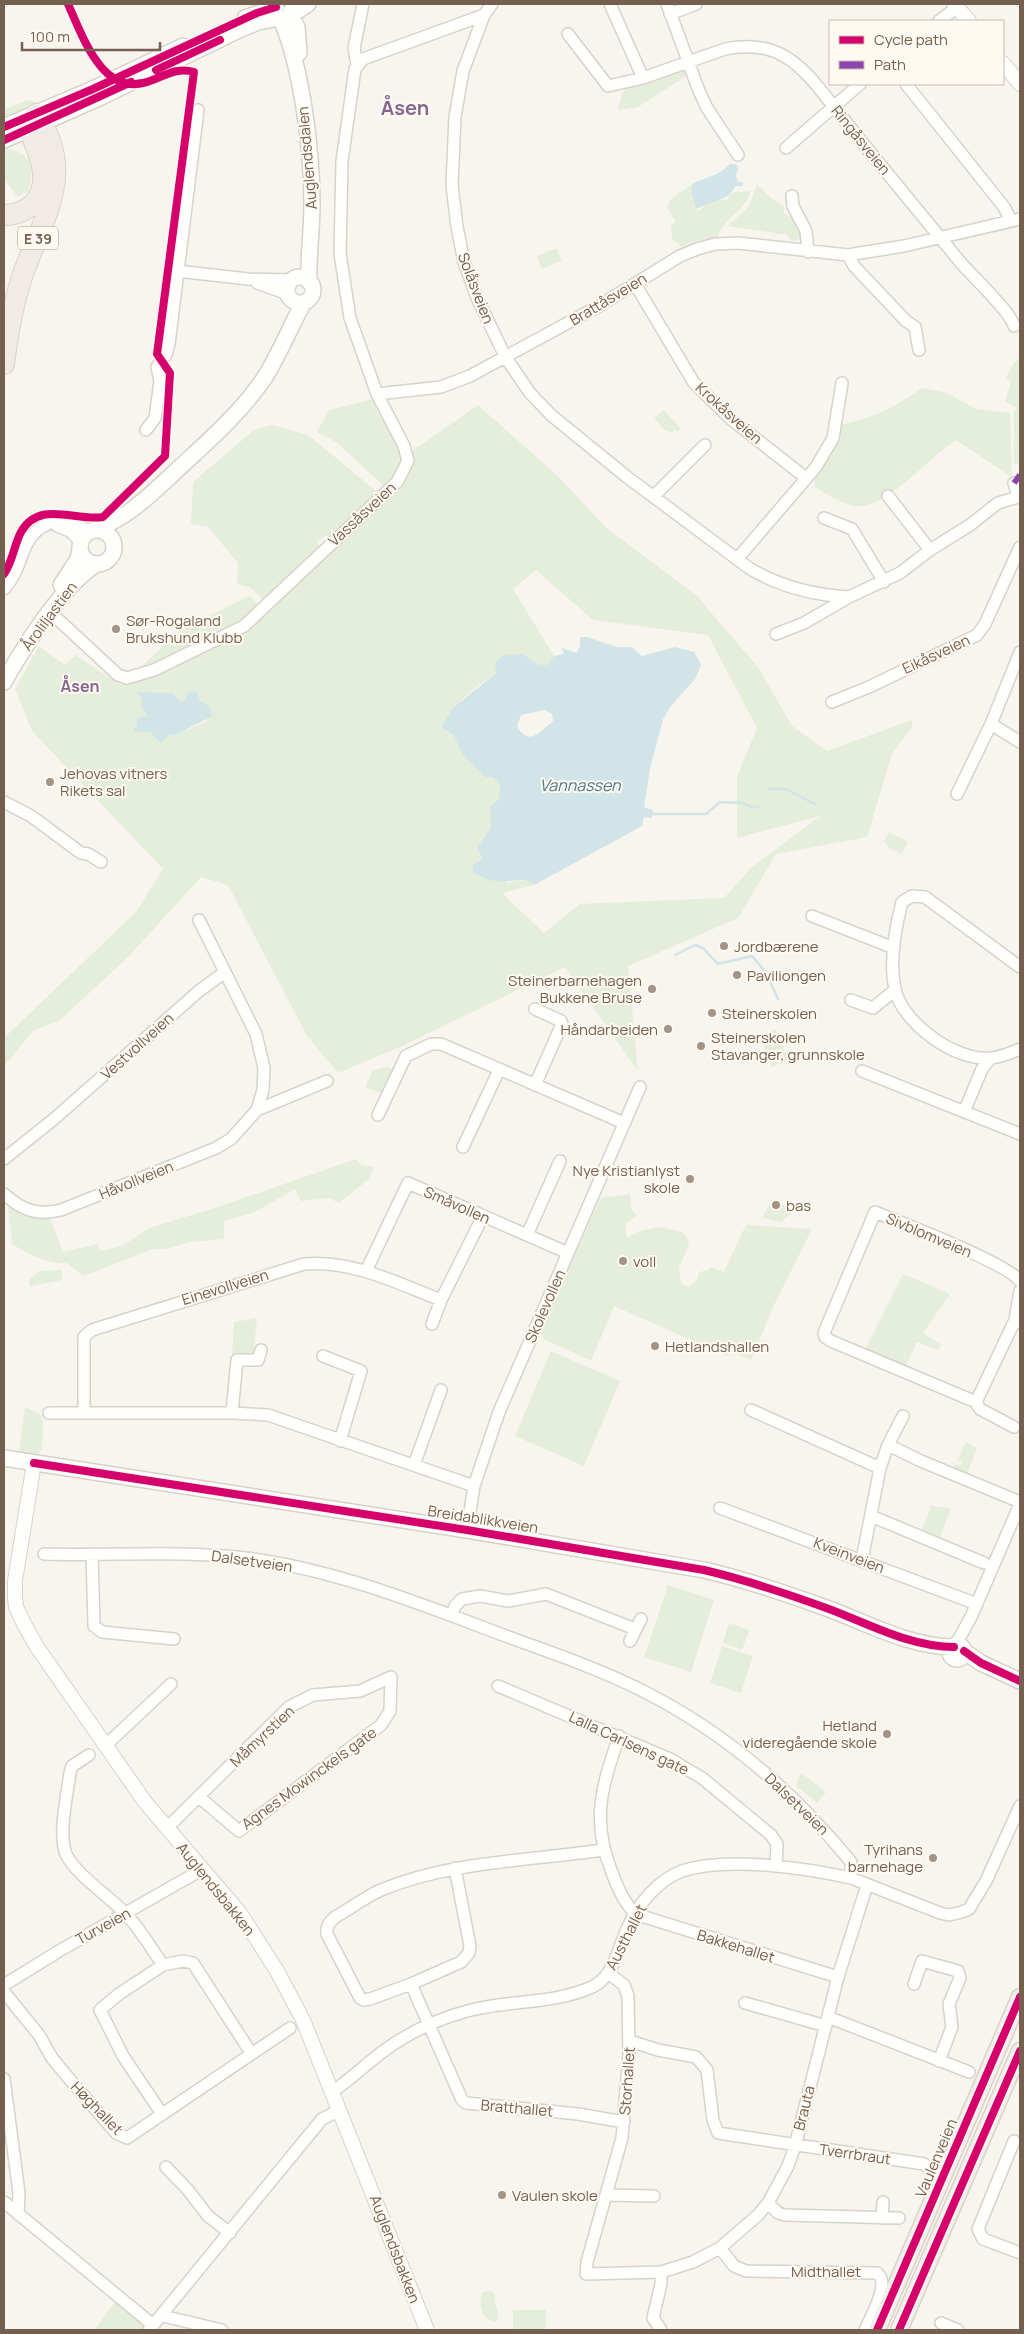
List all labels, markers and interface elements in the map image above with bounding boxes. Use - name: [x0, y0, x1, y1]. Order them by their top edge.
- scale bar: [22, 20, 160, 52]
- legend: [829, 20, 1004, 85]
- text: 100 m: [30, 26, 70, 47]
- text: Cycle path: [874, 29, 948, 50]
- text: Path: [874, 54, 906, 75]
- district label: Åsen: [381, 94, 429, 121]
- street label: Ringåsveien: [827, 101, 896, 179]
- street label: Auglendsdalen: [292, 106, 322, 210]
- road number: E 39: [18, 227, 58, 250]
- street label: Solåsveien: [453, 249, 499, 327]
- street label: Brattåsveien: [565, 268, 651, 330]
- street label: Krokåsveien: [691, 377, 767, 449]
- street label: Vassåsveien: [324, 477, 400, 551]
- street label: Åroliljastien: [16, 577, 82, 655]
- place label: Sør-Rogaland Brukshund Klubb: [126, 610, 242, 648]
- marker: Sør-Rogaland Brukshund Klubb: [110, 623, 122, 635]
- street label: Eikåsveien: [899, 629, 973, 679]
- district label: Åsen: [61, 675, 99, 697]
- place label: Jehovas vitners Rikets sal: [60, 763, 167, 801]
- water label: Vannassen: [539, 774, 621, 796]
- marker: Jehovas vitners Rikets sal: [44, 776, 56, 788]
- place label: Jordbærene: [734, 936, 819, 957]
- marker: Jordbærene: [718, 940, 730, 952]
- place label: Paviliongen: [747, 965, 826, 986]
- marker: Paviliongen: [731, 969, 743, 981]
- place label: Steinerbarnehagen Bukkene Bruse: [508, 970, 642, 1008]
- marker: Steinerbarnehagen Bukkene Bruse: [646, 983, 658, 995]
- place label: Steinerskolen: [722, 1003, 817, 1024]
- marker: Steinerskolen: [706, 1007, 718, 1019]
- street label: Vestvollveien: [96, 1008, 178, 1084]
- place label: Håndarbeiden: [560, 1019, 658, 1040]
- marker: Håndarbeiden: [662, 1023, 674, 1035]
- place label: Steinerskolen Stavanger, grunnskole: [711, 1027, 865, 1065]
- marker: Steinerskolen Stavanger, grunnskole: [695, 1040, 707, 1052]
- street label: Håvollveien: [96, 1156, 176, 1204]
- place label: Nye Kristianlyst skole: [573, 1160, 680, 1198]
- marker: Nye Kristianlyst skole: [684, 1173, 696, 1185]
- street label: Småvollen: [420, 1181, 494, 1229]
- place label: bas: [786, 1195, 811, 1216]
- marker: bas: [770, 1199, 782, 1211]
- street label: Sivblomveien: [883, 1207, 975, 1263]
- place label: voll: [633, 1251, 656, 1272]
- marker: voll: [617, 1255, 629, 1267]
- street label: Einevollveien: [179, 1264, 271, 1310]
- street label: Skolevollen: [520, 1266, 570, 1346]
- place label: Hetlandshallen: [665, 1336, 769, 1357]
- marker: Hetlandshallen: [649, 1340, 661, 1352]
- street label: Breidablikkveien: [426, 1500, 540, 1538]
- street label: Kveinveien: [810, 1532, 888, 1578]
- street label: Dalsetveien: [210, 1545, 294, 1577]
- street label: Måmyrstien: [225, 1701, 299, 1771]
- street label: Lalla Carlsens gate: [566, 1706, 693, 1780]
- place label: Hetland videregående skole: [743, 1715, 877, 1753]
- street label: Agnes Mowinckels gate: [237, 1722, 381, 1834]
- marker: Hetland videregående skole: [881, 1728, 893, 1740]
- street label: Dalsetveien: [760, 1768, 834, 1840]
- street label: Auglendsbakken: [172, 1838, 260, 1940]
- place label: Tyrihans barnehage: [848, 1839, 923, 1877]
- marker: Tyrihans barnehage: [927, 1852, 939, 1864]
- street label: Austhallet: [600, 1900, 652, 1974]
- street label: Turveien: [72, 1902, 134, 1950]
- street label: Bakkehallet: [695, 1924, 777, 1968]
- street label: Storhallet: [614, 2046, 640, 2116]
- street label: Høghallet: [66, 2077, 128, 2139]
- street label: Brauta: [788, 2083, 820, 2133]
- street label: Bratthallet: [480, 2094, 554, 2122]
- street label: Vaulenveien: [910, 2115, 962, 2201]
- street label: Tverrbraut: [818, 2139, 892, 2169]
- place label: Vaulen skole: [512, 2185, 598, 2206]
- marker: Vaulen skole: [496, 2189, 508, 2201]
- street label: Auglendsbakken: [365, 2192, 425, 2306]
- street label: Midthallet: [791, 2261, 861, 2282]

